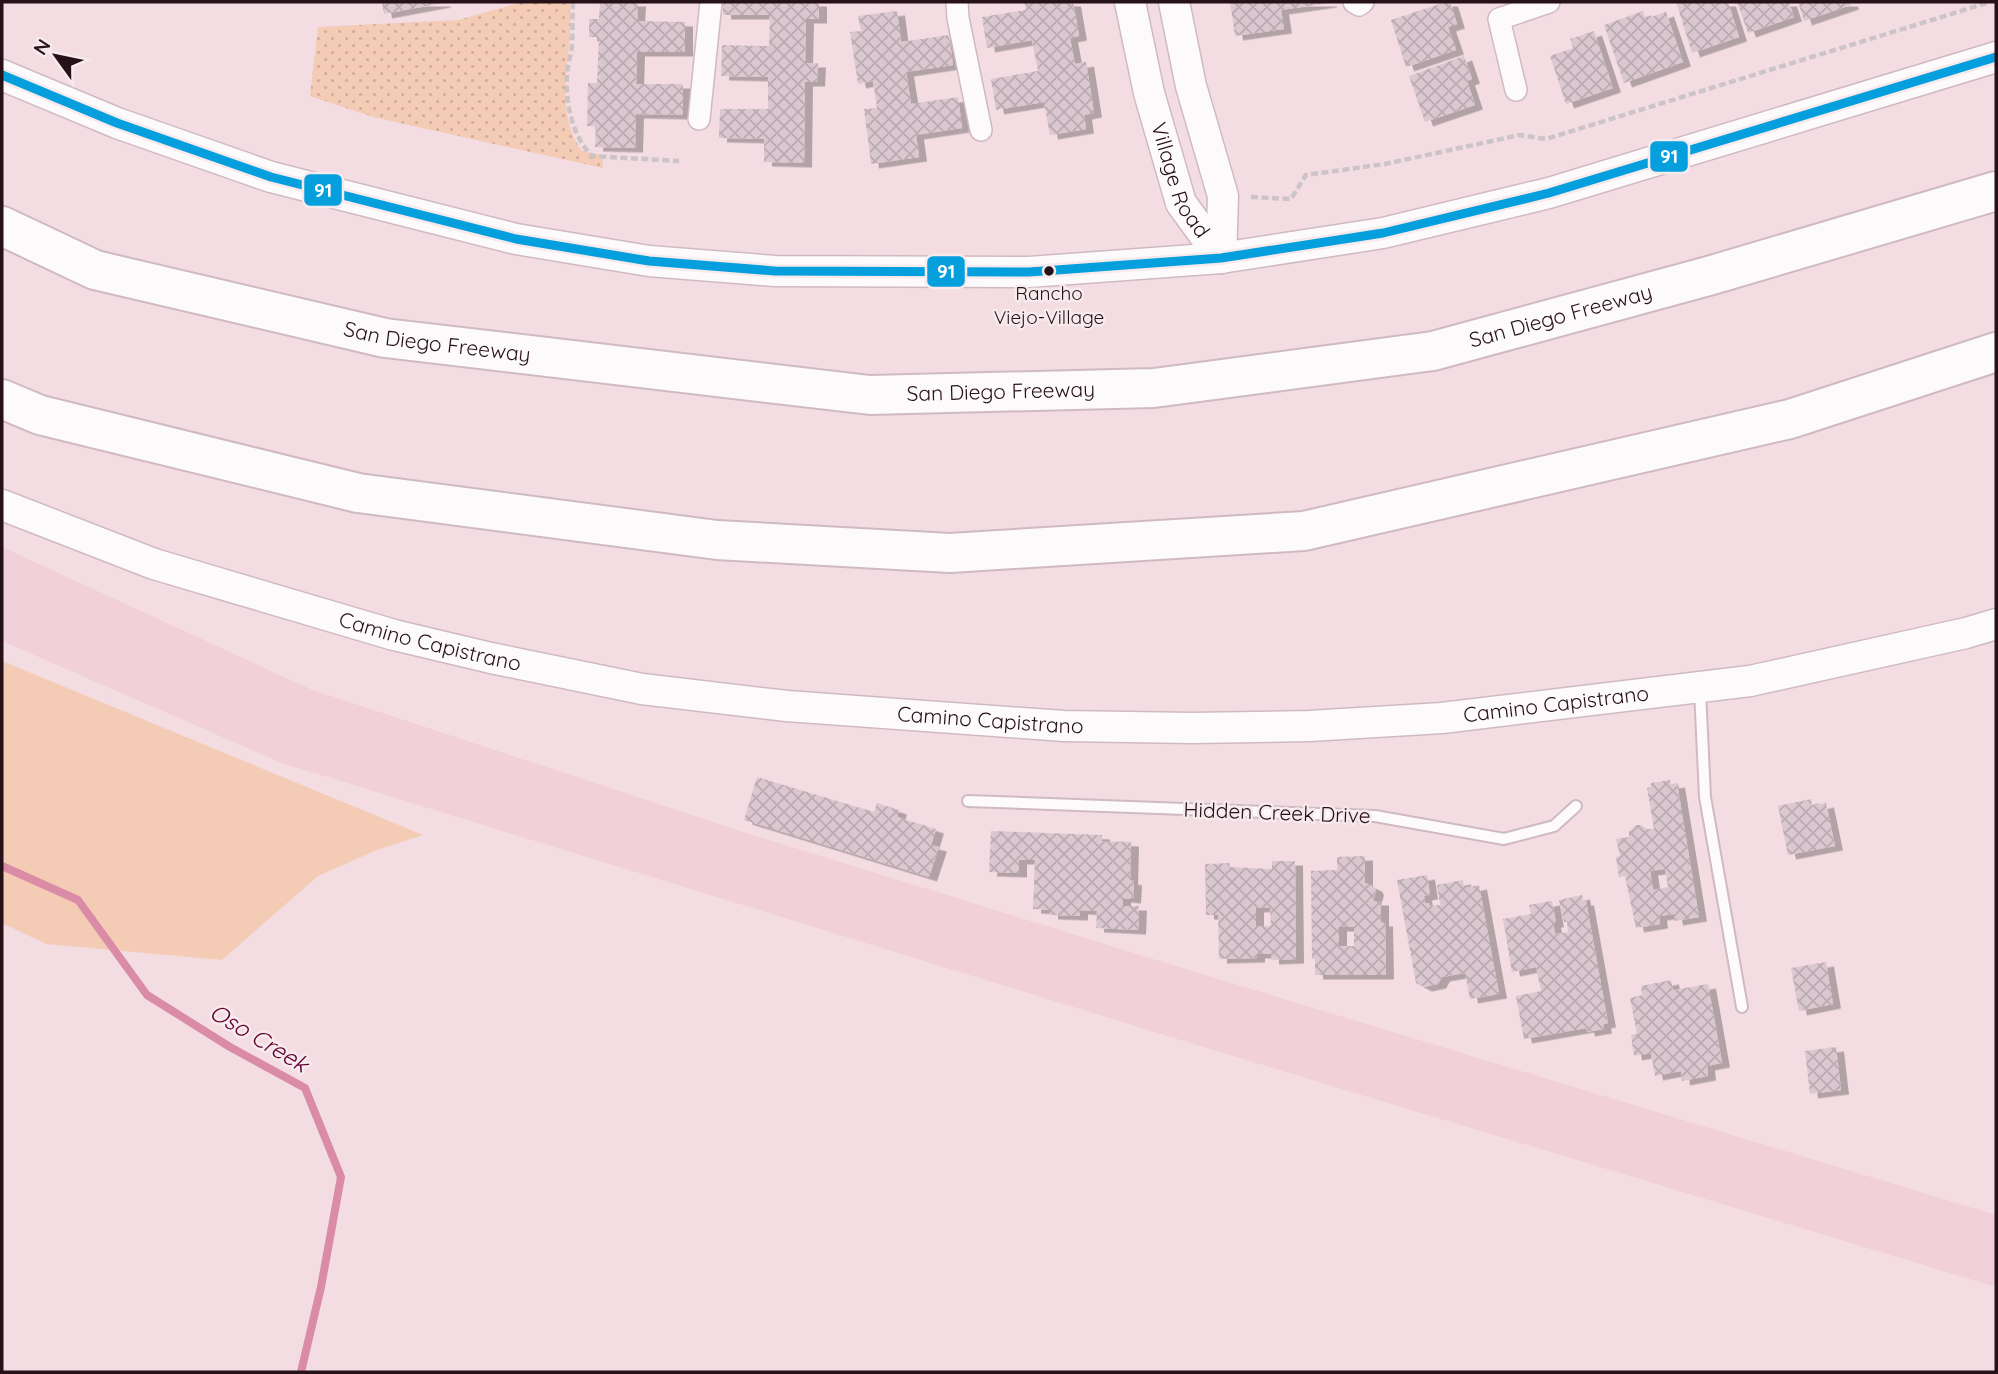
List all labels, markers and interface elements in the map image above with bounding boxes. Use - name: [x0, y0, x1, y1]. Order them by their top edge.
- north arrow: [21, 21, 91, 91]
- text: N: [28, 34, 56, 59]
- street label: Village Road: [1146, 119, 1216, 243]
- line badge: 91: [1649, 140, 1689, 173]
- text: 91: [1660, 144, 1678, 168]
- line badge: 91: [303, 173, 343, 207]
- text: 91: [314, 178, 332, 202]
- line badge: 91: [926, 255, 966, 288]
- text: 91: [937, 259, 955, 283]
- marker: Rancho Viejo-Village: [1042, 264, 1056, 278]
- street label: San Diego Freeway: [1466, 278, 1655, 353]
- place label: Rancho Viejo-Village: [994, 281, 1104, 329]
- street label: San Diego Freeway: [341, 315, 532, 367]
- street label: San Diego Freeway: [906, 375, 1095, 406]
- street label: Camino Capistrano: [336, 605, 524, 676]
- street label: Camino Capistrano: [1462, 679, 1650, 727]
- street label: Camino Capistrano: [896, 700, 1084, 738]
- street label: Hidden Creek Drive: [1183, 796, 1371, 828]
- water label: Oso Creek: [205, 997, 315, 1079]

